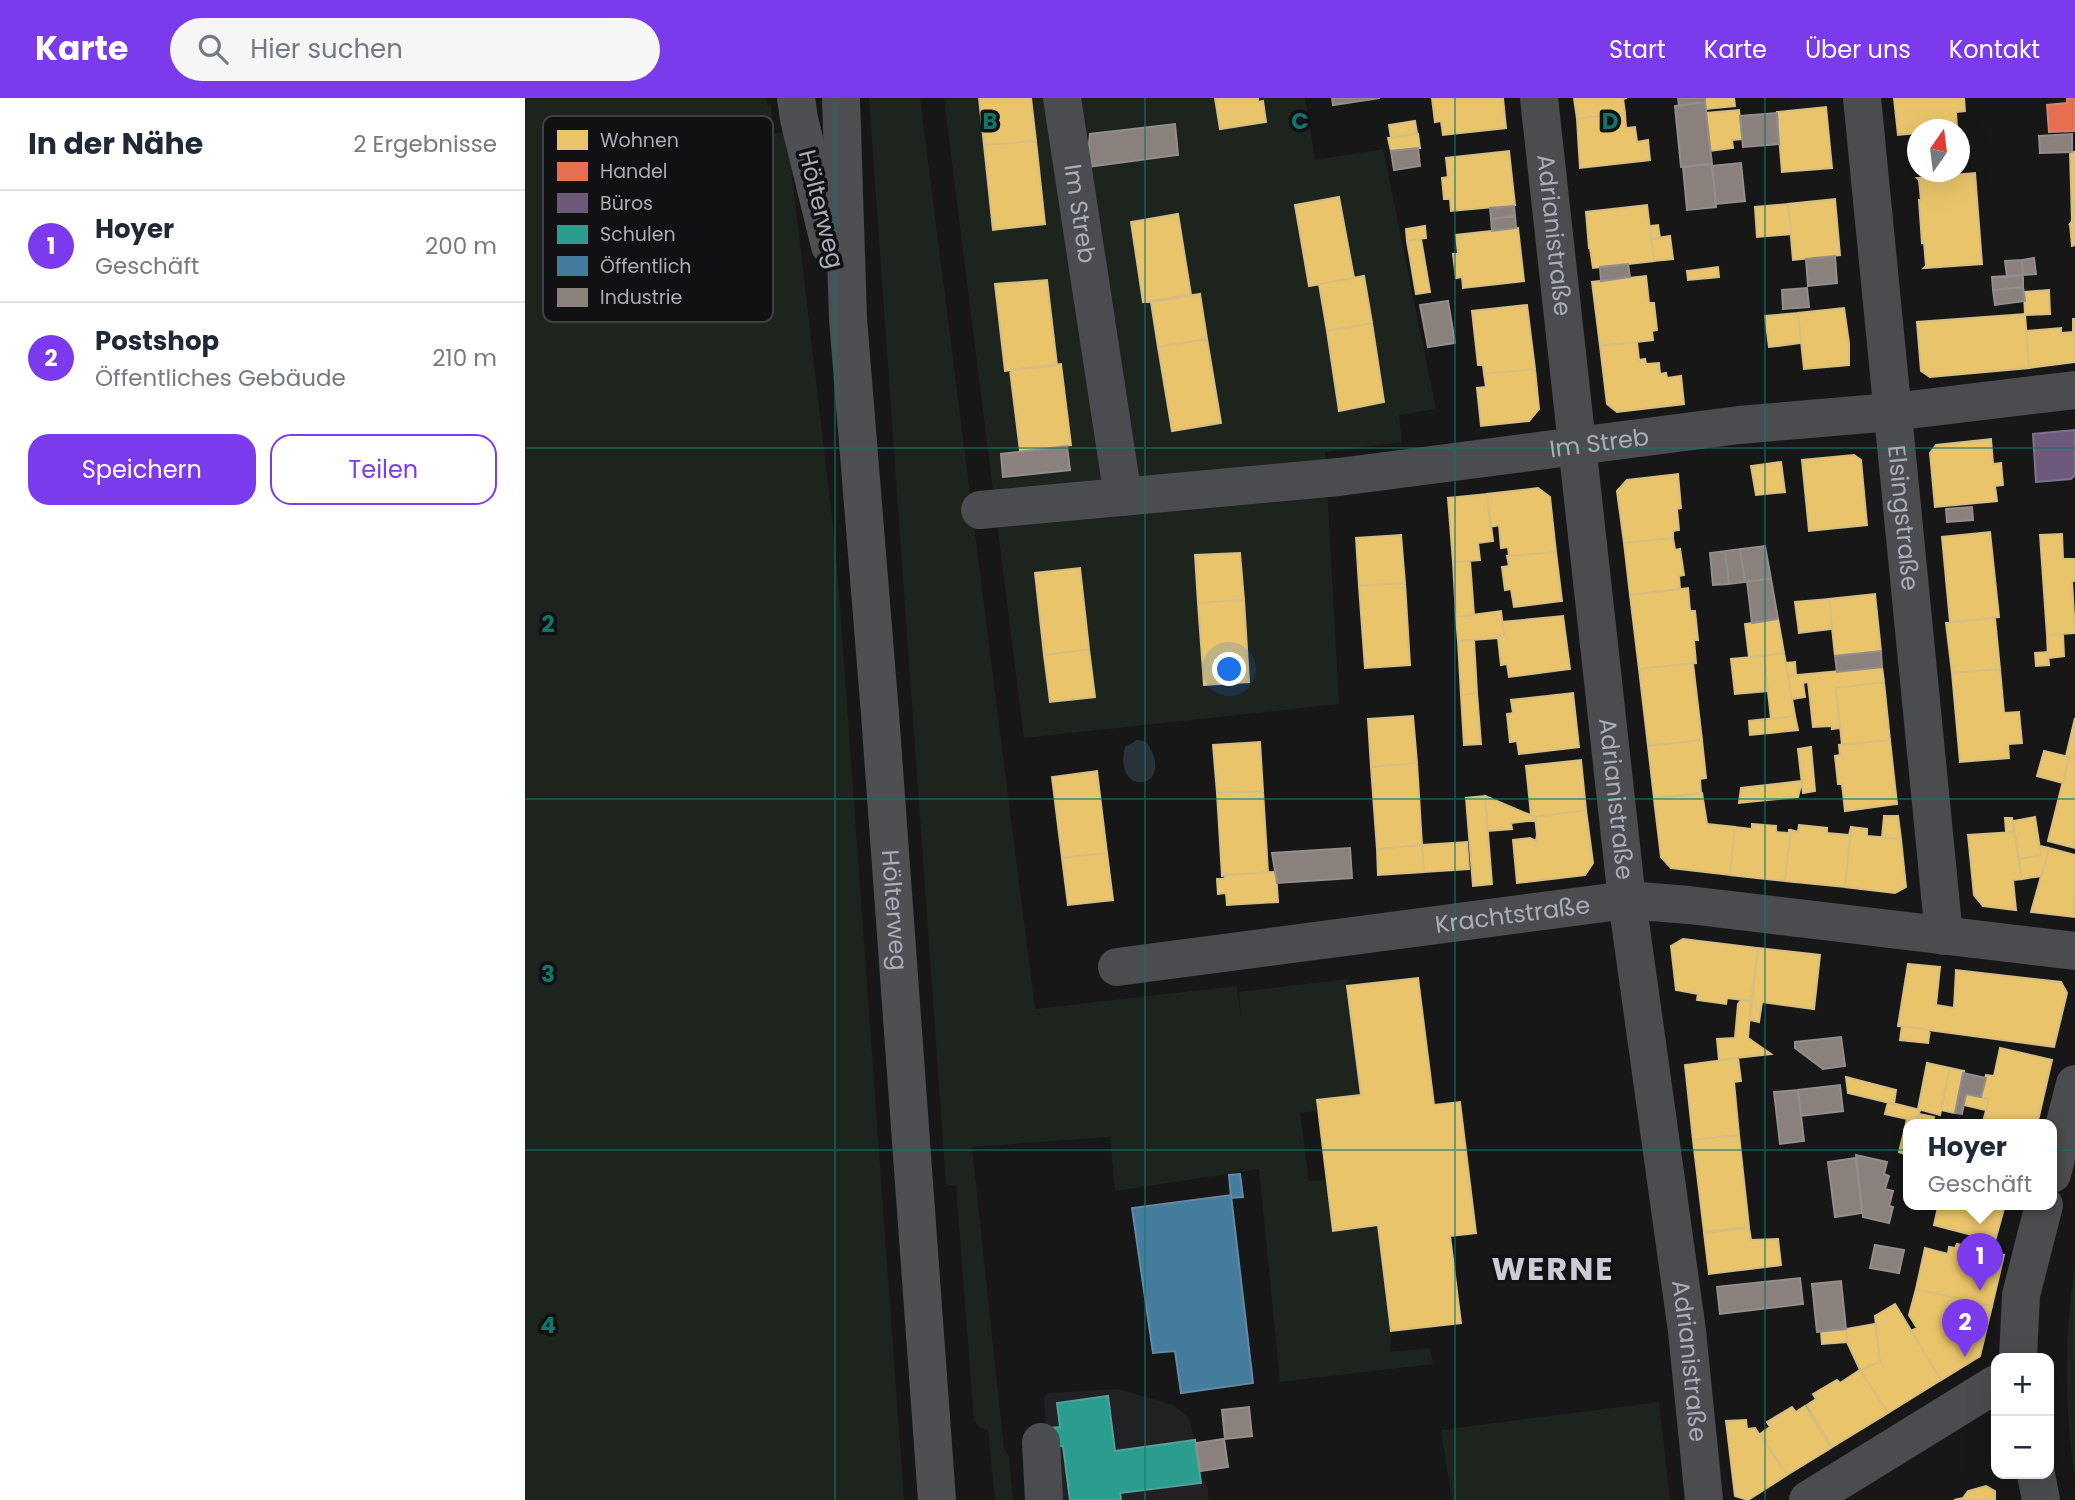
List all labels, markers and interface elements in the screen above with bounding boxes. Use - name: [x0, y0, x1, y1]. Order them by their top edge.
- search box: [170, 18, 660, 81]
- text: Karte: [35, 25, 128, 72]
- icon: search: [194, 30, 232, 68]
- text: Hier suchen: [250, 31, 403, 67]
- text: Start: [1609, 33, 1666, 66]
- text: Karte: [1704, 33, 1767, 66]
- text: Über uns: [1805, 33, 1911, 66]
- text: Kontakt: [1949, 33, 2040, 66]
- text: B: [982, 105, 998, 137]
- text: C: [1291, 105, 1309, 137]
- text: D: [1602, 105, 1618, 137]
- legend: [543, 116, 773, 322]
- north arrow: [1907, 119, 1970, 182]
- text: In der Nähe: [28, 122, 203, 165]
- text: Wohnen: [600, 127, 679, 154]
- text: 2 Ergebnisse: [353, 128, 497, 160]
- street label: Hölterweg: [791, 146, 852, 272]
- street label: Adrianistraße: [1529, 153, 1580, 318]
- text: Handel: [600, 158, 667, 185]
- street label: Im Streb: [1056, 162, 1104, 265]
- text: Büros: [600, 190, 653, 217]
- text: Hoyer: [95, 211, 174, 247]
- text: Schulen: [600, 221, 676, 248]
- text: 1: [47, 230, 55, 262]
- text: 200 m: [425, 230, 497, 262]
- text: Geschäft: [95, 250, 199, 282]
- text: Öffentlich: [600, 253, 691, 280]
- text: Industrie: [600, 284, 682, 311]
- text: Postshop: [95, 323, 219, 359]
- text: 2: [44, 342, 58, 374]
- text: 210 m: [432, 342, 497, 374]
- text: Öffentliches Gebäude: [95, 362, 346, 394]
- street label: Im Streb: [1548, 420, 1651, 465]
- button: Speichern: [28, 434, 256, 505]
- button: Teilen: [270, 434, 497, 505]
- street label: Elsingstraße: [1880, 444, 1927, 592]
- text: 2: [541, 608, 555, 640]
- your location: [1212, 652, 1246, 686]
- street label: Adrianistraße: [1591, 716, 1642, 881]
- street label: Hölterweg: [874, 848, 916, 972]
- street label: Krachtstraße: [1433, 888, 1592, 941]
- text: 3: [541, 958, 555, 990]
- popup: [1903, 1119, 2057, 1210]
- text: Hoyer: [1928, 1129, 2007, 1165]
- text: Geschäft: [1928, 1168, 2032, 1200]
- pin: 1: [1957, 1233, 2003, 1291]
- district label: WERNE: [1491, 1246, 1615, 1291]
- street label: Adrianistraße: [1664, 1278, 1715, 1443]
- pin: 2: [1942, 1299, 1988, 1357]
- text: 4: [540, 1309, 556, 1341]
- map controls: [1991, 1353, 2054, 1479]
- button: +: [1991, 1353, 2054, 1416]
- button: −: [1991, 1416, 2054, 1479]

